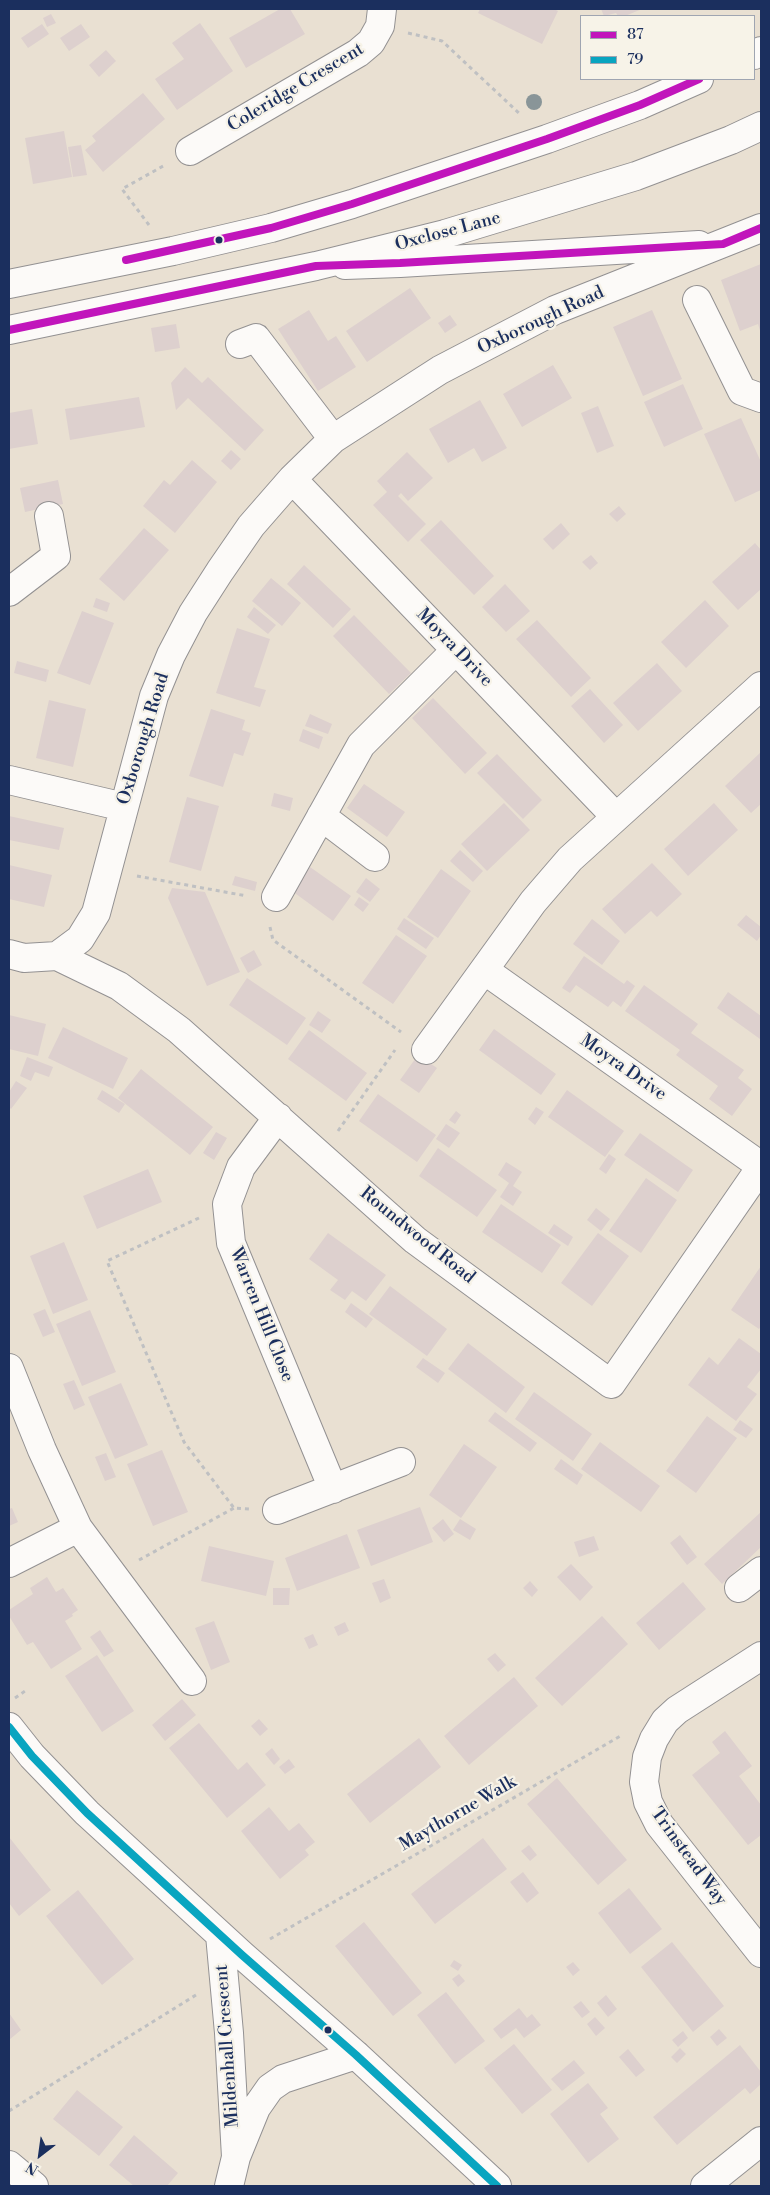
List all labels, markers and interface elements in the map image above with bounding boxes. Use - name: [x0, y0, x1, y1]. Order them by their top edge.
- legend: [580, 15, 755, 80]
- text: 87: [627, 25, 644, 44]
- street label: Coleridge Crescent: [224, 39, 368, 137]
- text: 79: [627, 50, 643, 69]
- street label: Oxclose Lane: [393, 208, 503, 256]
- unlabelled marker: [214, 235, 224, 245]
- street label: Oxborough Road: [474, 282, 608, 360]
- street label: Moyra Drive: [411, 604, 497, 692]
- street label: Oxborough Road: [114, 670, 174, 808]
- street label: Moyra Drive: [576, 1030, 670, 1106]
- street label: Roundwood Road: [355, 1183, 479, 1289]
- street label: Warren Hill Close: [224, 1245, 298, 1385]
- street label: Maythorne Walk: [396, 1772, 520, 1856]
- street label: Trinstead Way: [645, 1804, 731, 1910]
- street label: Mildenhall Crescent: [212, 1964, 244, 2128]
- unlabelled marker: [323, 2025, 333, 2035]
- north arrow: [15, 2130, 65, 2180]
- text: N: [23, 2157, 42, 2179]

